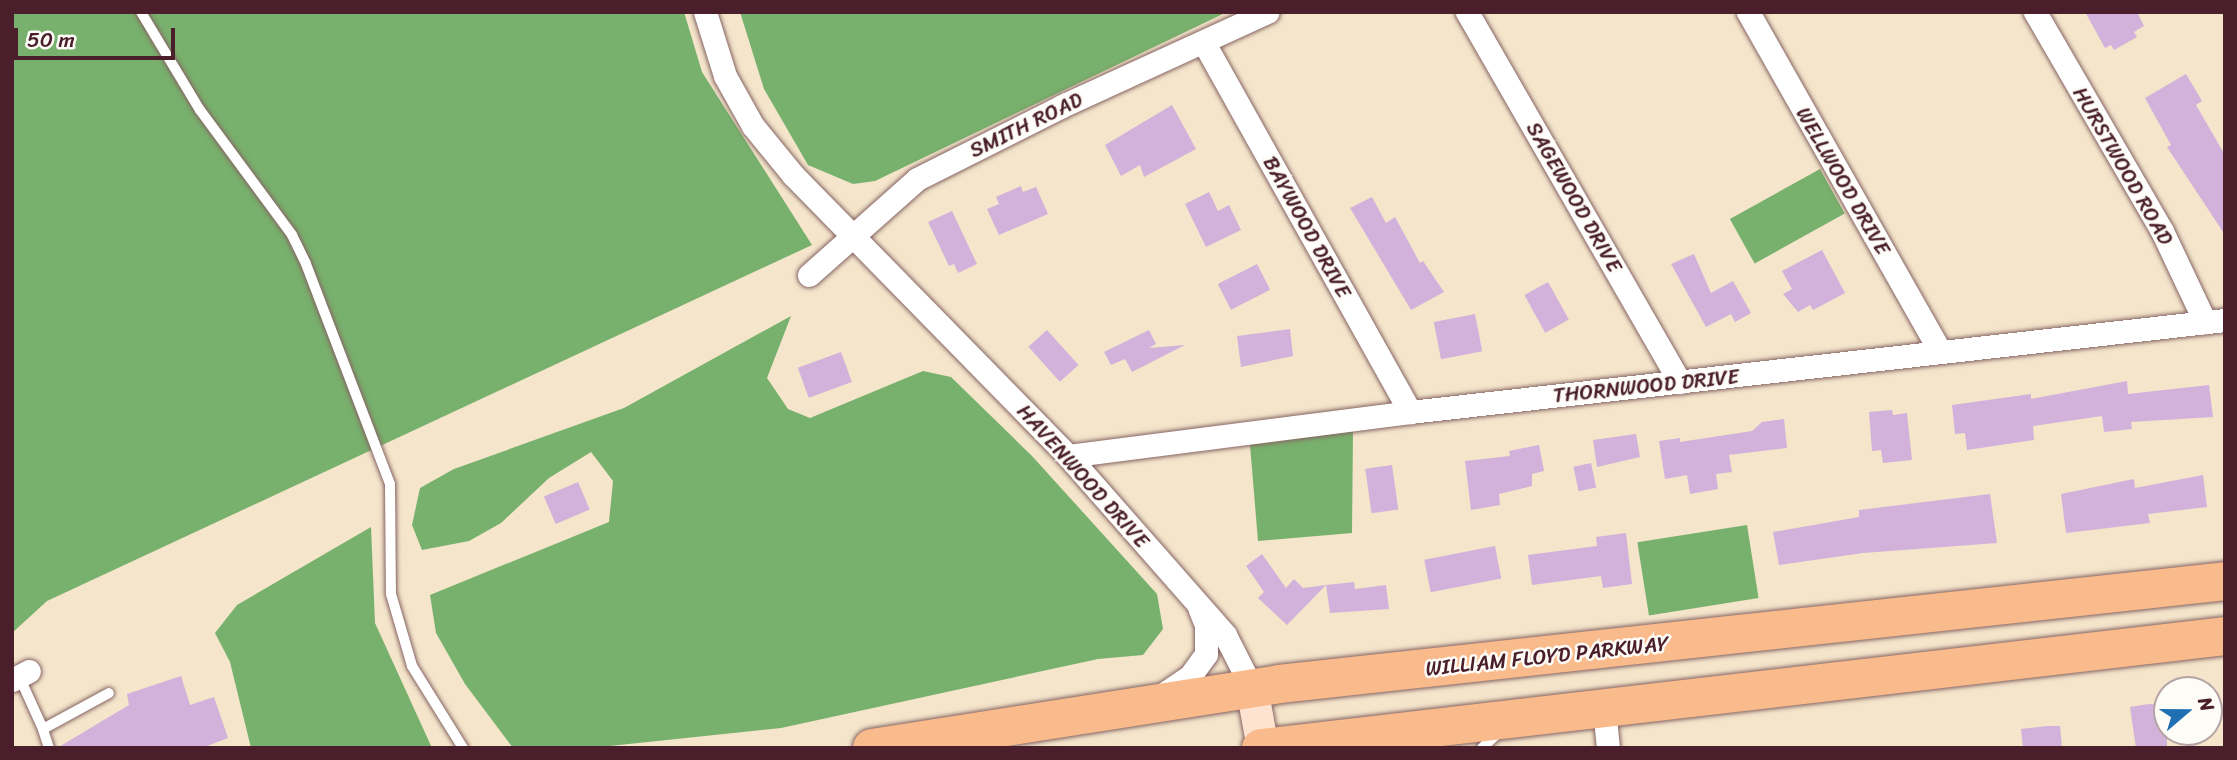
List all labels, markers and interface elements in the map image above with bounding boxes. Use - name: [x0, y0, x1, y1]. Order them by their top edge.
- scale bar: [18, 14, 178, 58]
- text: 50 m: [27, 21, 75, 59]
- street label: HURSTWOOD ROAD: [2067, 82, 2179, 250]
- street label: SMITH ROAD: [965, 87, 1087, 163]
- street label: WELLWOOD DRIVE: [1790, 103, 1896, 259]
- street label: SAGEWOOD DRIVE: [1520, 116, 1628, 278]
- street label: BAYWOOD DRIVE: [1258, 152, 1356, 302]
- street label: THORNWOOD DRIVE: [1552, 364, 1740, 408]
- street label: HAVENWOOD DRIVE: [1011, 398, 1155, 554]
- street label: WILLIAM FLOYD PARKWAY: [1426, 631, 1668, 681]
- north arrow: [2153, 676, 2223, 746]
- text: N: [2189, 692, 2224, 716]

